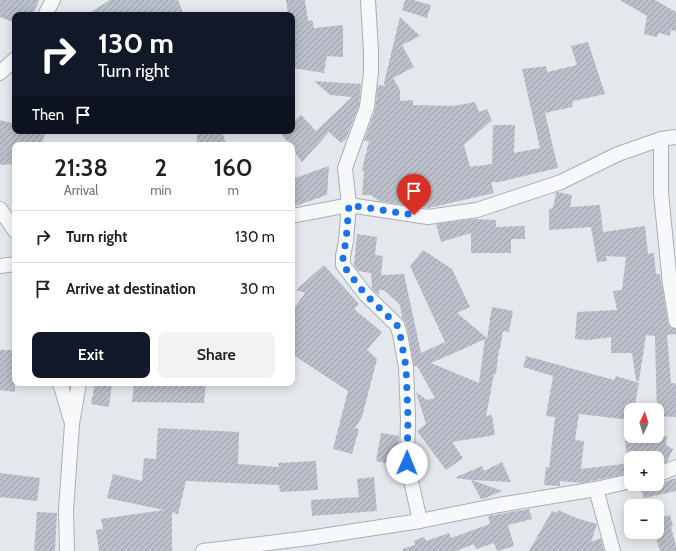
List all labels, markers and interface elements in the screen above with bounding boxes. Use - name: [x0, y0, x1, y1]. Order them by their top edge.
- text: 130 m: [98, 26, 174, 60]
- icon: right: [32, 28, 84, 80]
- text: Turn right: [98, 60, 169, 82]
- icon: arrive: [72, 104, 94, 126]
- text: Then: [32, 106, 64, 124]
- text: 21:38: [54, 153, 108, 182]
- text: 2: [155, 153, 167, 182]
- text: 160: [214, 153, 253, 182]
- pin: [397, 174, 431, 215]
- icon: arrive: [403, 180, 425, 202]
- text: Arrival: [64, 182, 98, 198]
- text: min: [150, 182, 172, 198]
- text: m: [228, 182, 239, 198]
- icon: right: [32, 226, 54, 248]
- text: Turn right: [66, 228, 127, 246]
- text: 130 m: [235, 228, 275, 246]
- icon: arrive: [32, 278, 54, 300]
- text: Arrive at destination: [66, 280, 196, 298]
- text: 30 m: [240, 280, 275, 298]
- button: Exit: [32, 332, 150, 378]
- button: Share: [158, 332, 275, 378]
- north arrow: [624, 403, 664, 443]
- map controls: [624, 403, 664, 539]
- position arrow: [386, 442, 428, 484]
- button: +: [624, 451, 664, 491]
- button: −: [624, 499, 664, 539]

